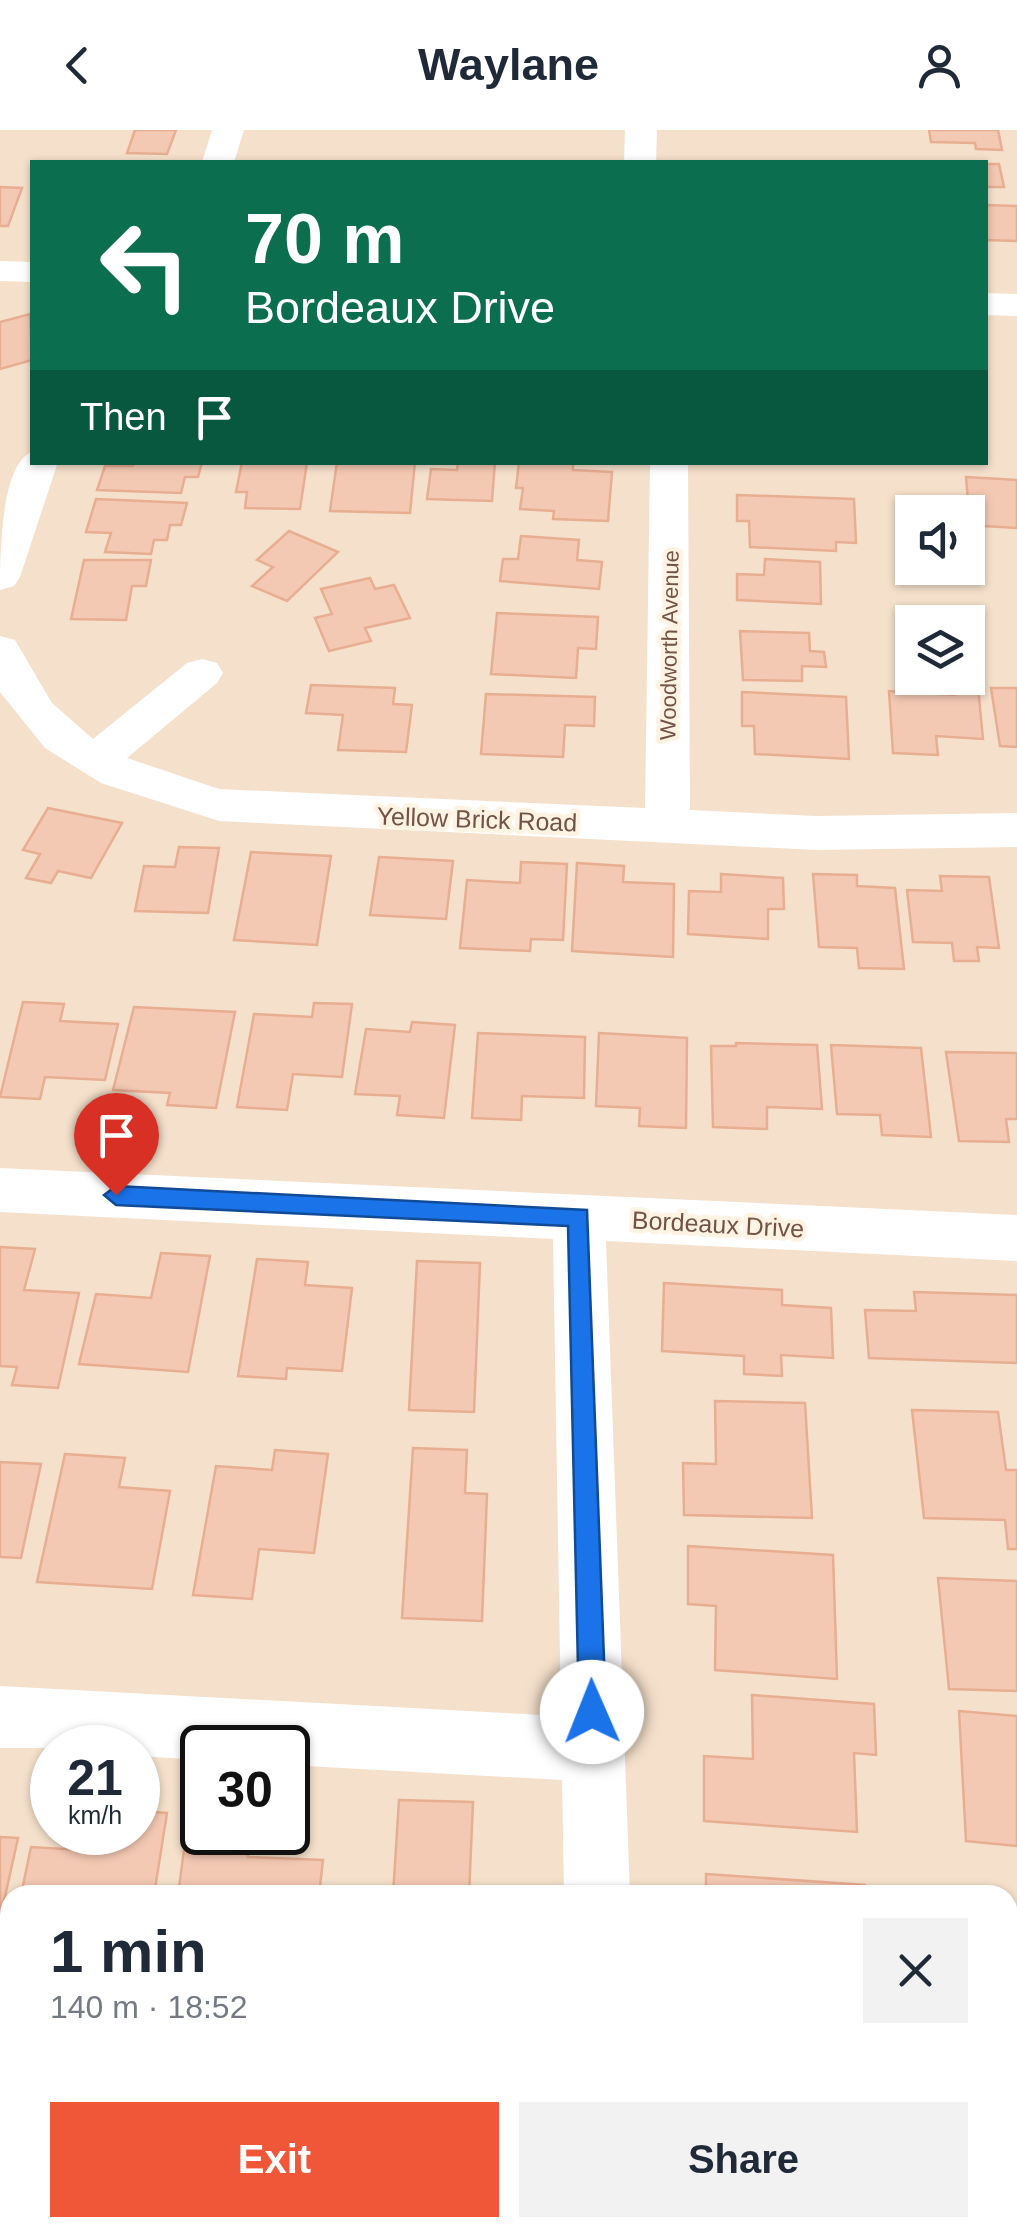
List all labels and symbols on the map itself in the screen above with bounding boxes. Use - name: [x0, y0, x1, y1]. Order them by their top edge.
- street label: Woodworth Avenue: [655, 550, 684, 740]
- street label: Yellow Brick Road: [376, 802, 578, 836]
- pin: [74, 1093, 159, 1196]
- street label: Bordeaux Drive: [631, 1206, 805, 1242]
- position arrow: [540, 1660, 644, 1764]
- speed limit sign: 30: [180, 1725, 310, 1855]

